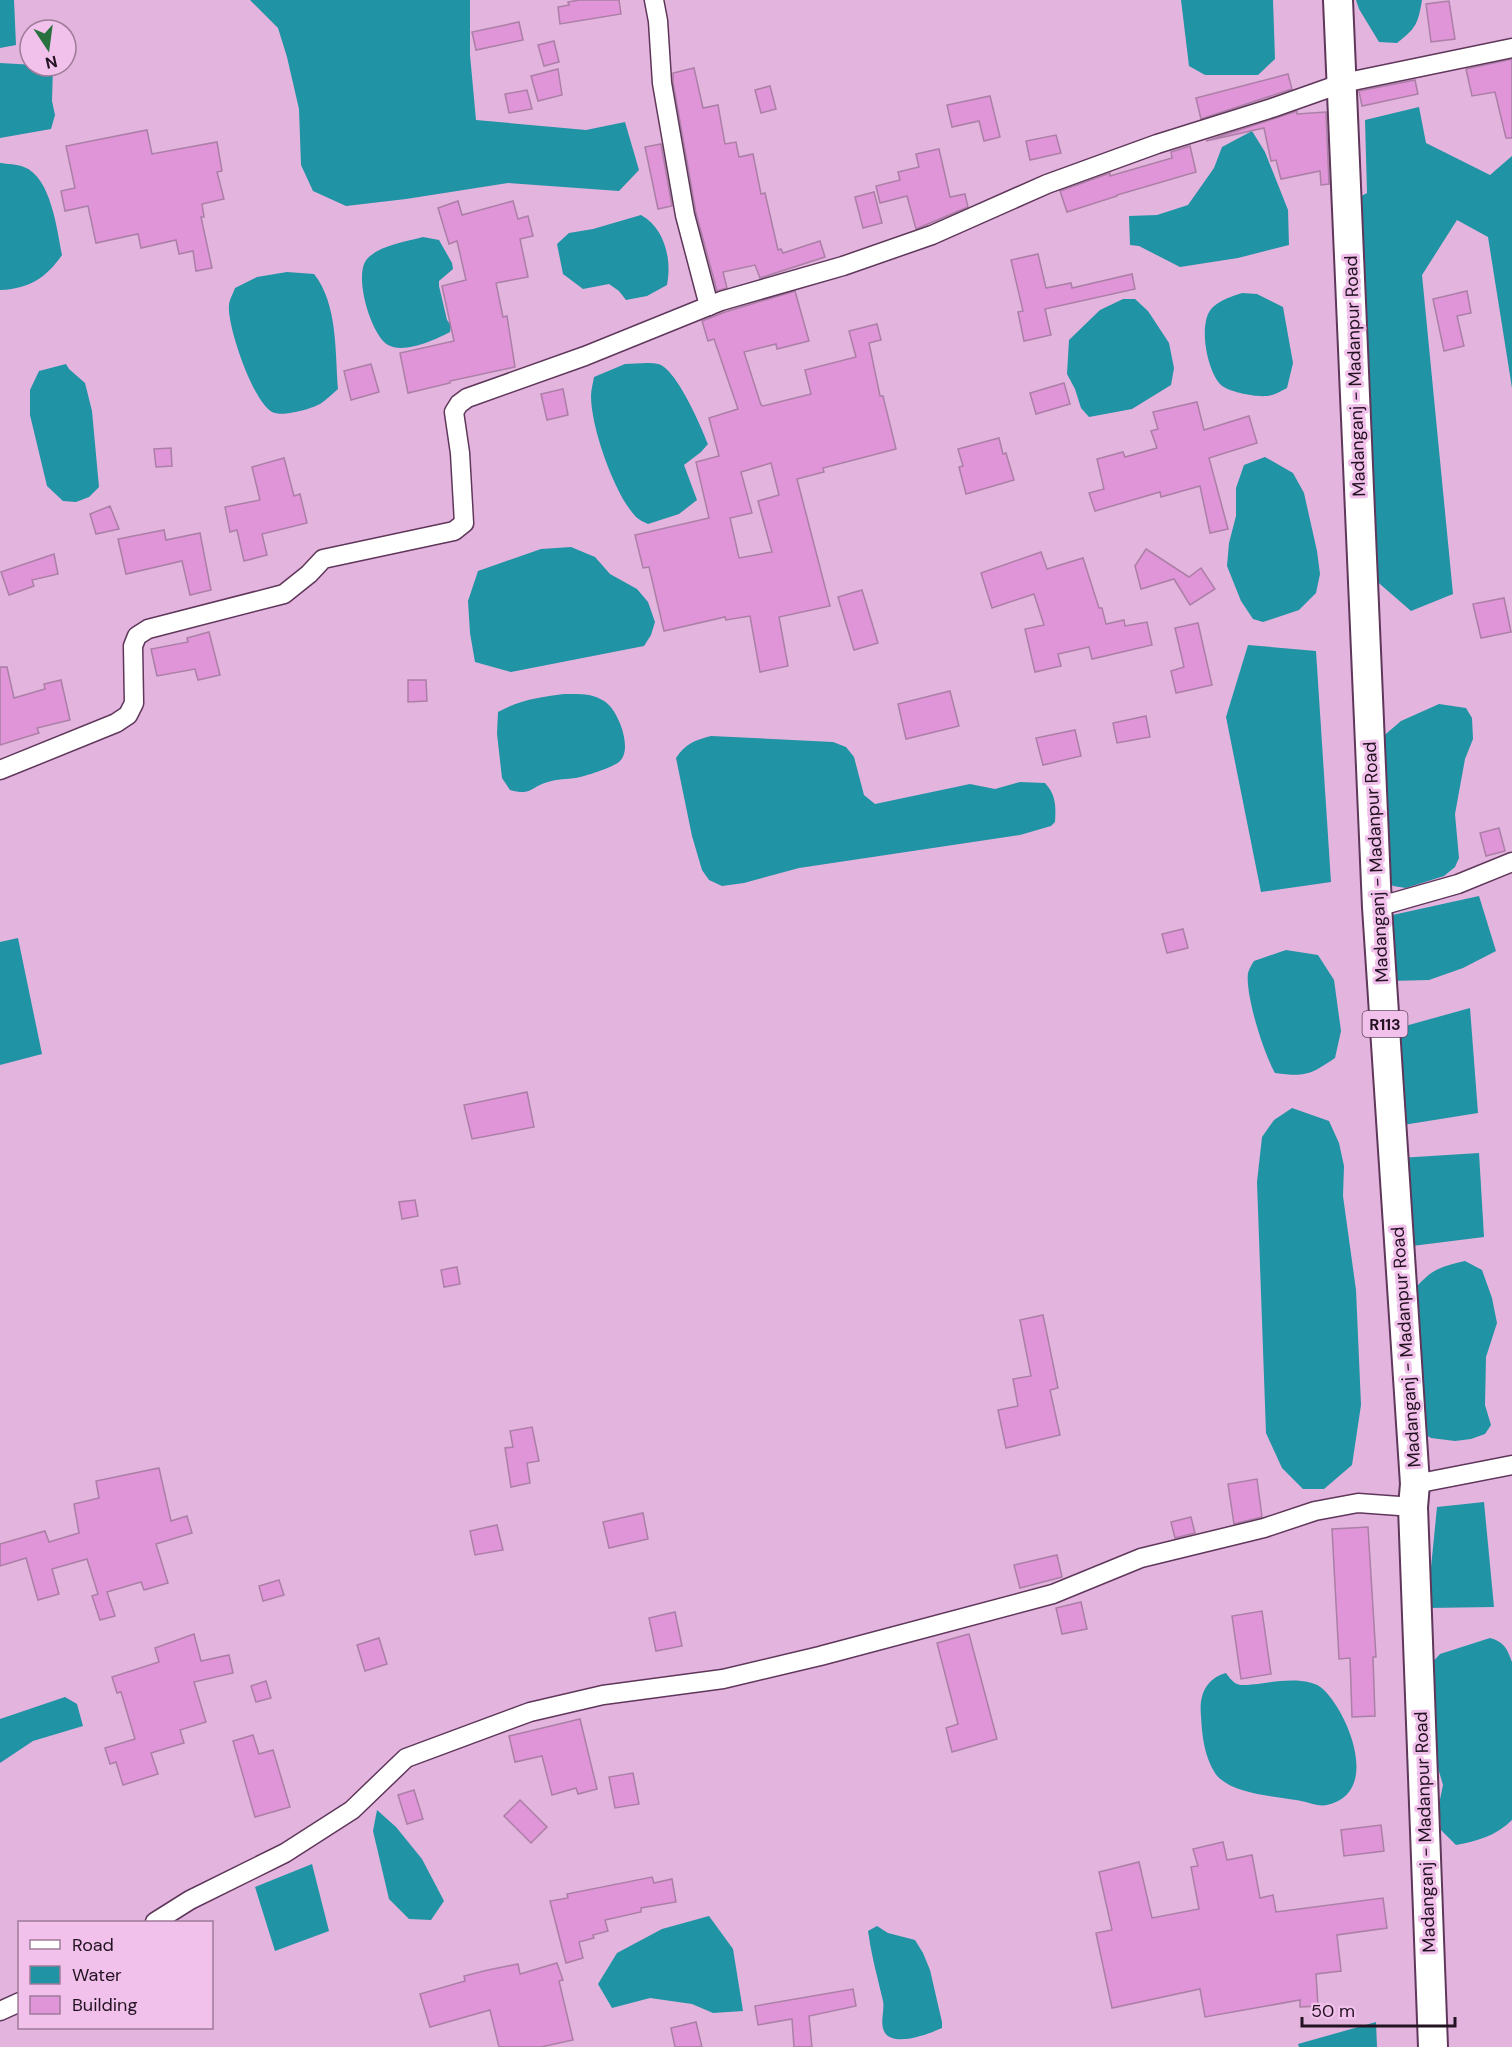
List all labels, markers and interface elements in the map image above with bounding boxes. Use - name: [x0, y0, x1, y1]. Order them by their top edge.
- north arrow: [18, 18, 78, 78]
- text: N: [43, 51, 59, 74]
- street label: Madanganj - Madanpur Road: [1339, 255, 1371, 497]
- street label: Madanganj - Madanpur Road: [1358, 741, 1394, 983]
- road number: R113: [1362, 1011, 1408, 1037]
- street label: Madanganj - Madanpur Road: [1386, 1226, 1426, 1468]
- street label: Madanganj - Madanpur Road: [1409, 1711, 1441, 1953]
- legend: [18, 1921, 213, 2029]
- text: Road: [72, 1933, 114, 1957]
- text: Water: [72, 1963, 122, 1987]
- scale bar: [1302, 1990, 1455, 2028]
- text: Building: [72, 1993, 137, 2017]
- text: 50 m: [1311, 1999, 1355, 2023]

